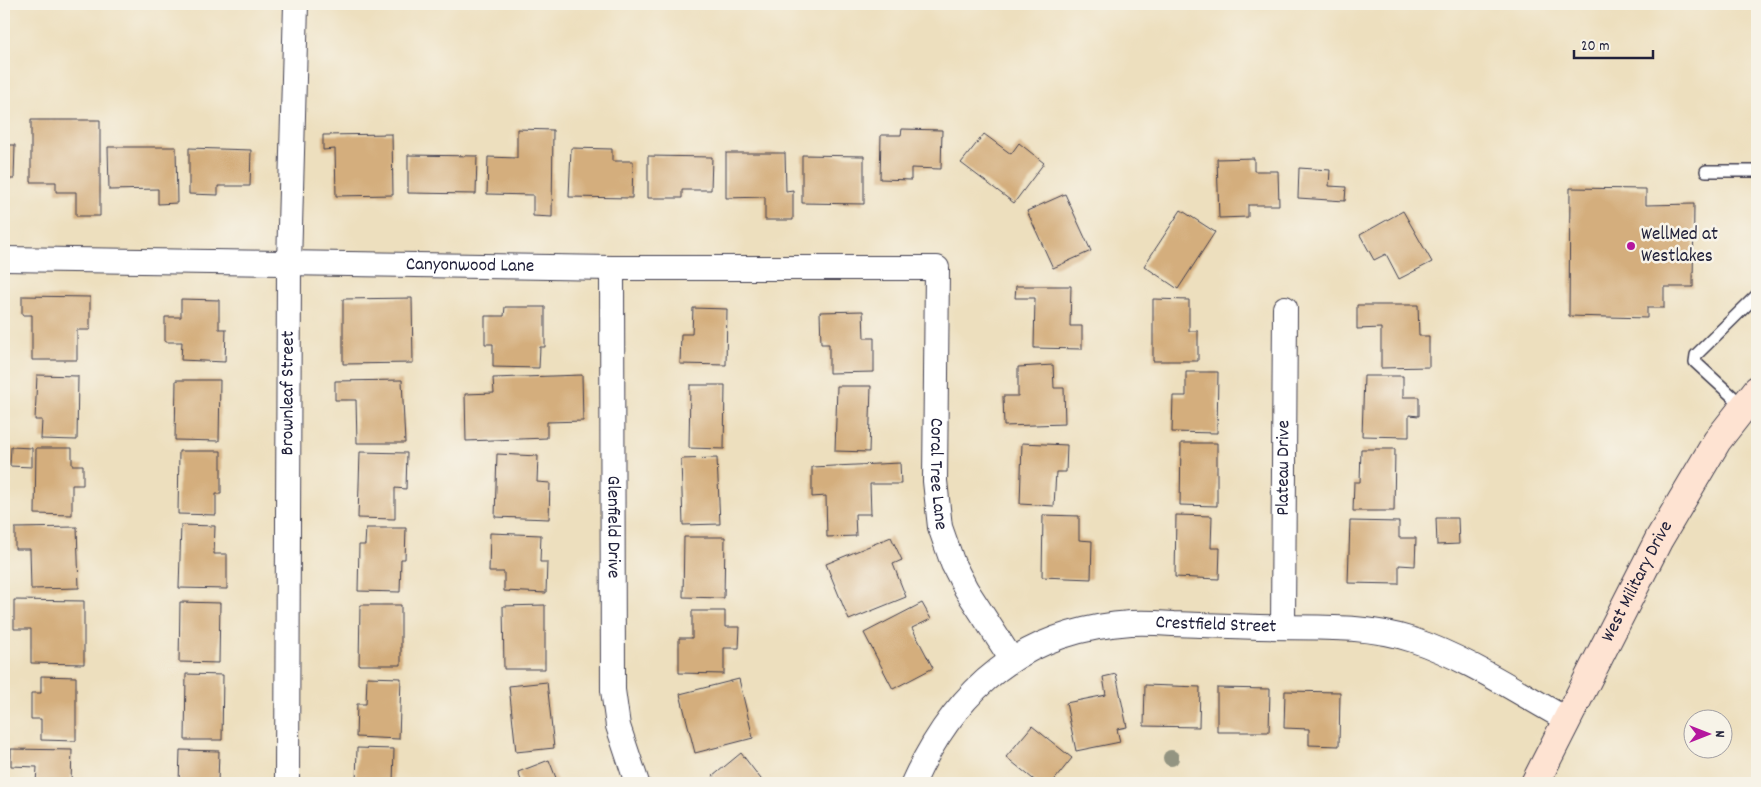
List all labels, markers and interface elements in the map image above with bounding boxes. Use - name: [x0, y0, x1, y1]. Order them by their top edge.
- scale bar: [1574, 28, 1652, 60]
- text: 20 m: [1581, 36, 1609, 58]
- place label: WellMed at Westlakes: [1641, 222, 1718, 271]
- marker: WellMed at Westlakes: [1625, 240, 1637, 252]
- street label: Canyonwood Lane: [406, 251, 534, 280]
- street label: Brownleaf Street: [275, 331, 302, 455]
- street label: Coral Tree Lane: [921, 418, 954, 531]
- street label: Plateau Drive: [1270, 420, 1298, 516]
- street label: Glenfield Drive: [599, 475, 626, 578]
- street label: West Military Drive: [1595, 516, 1680, 647]
- street label: Crestfield Street: [1155, 609, 1276, 641]
- north arrow: [1684, 710, 1734, 760]
- text: N: [1709, 731, 1729, 738]

